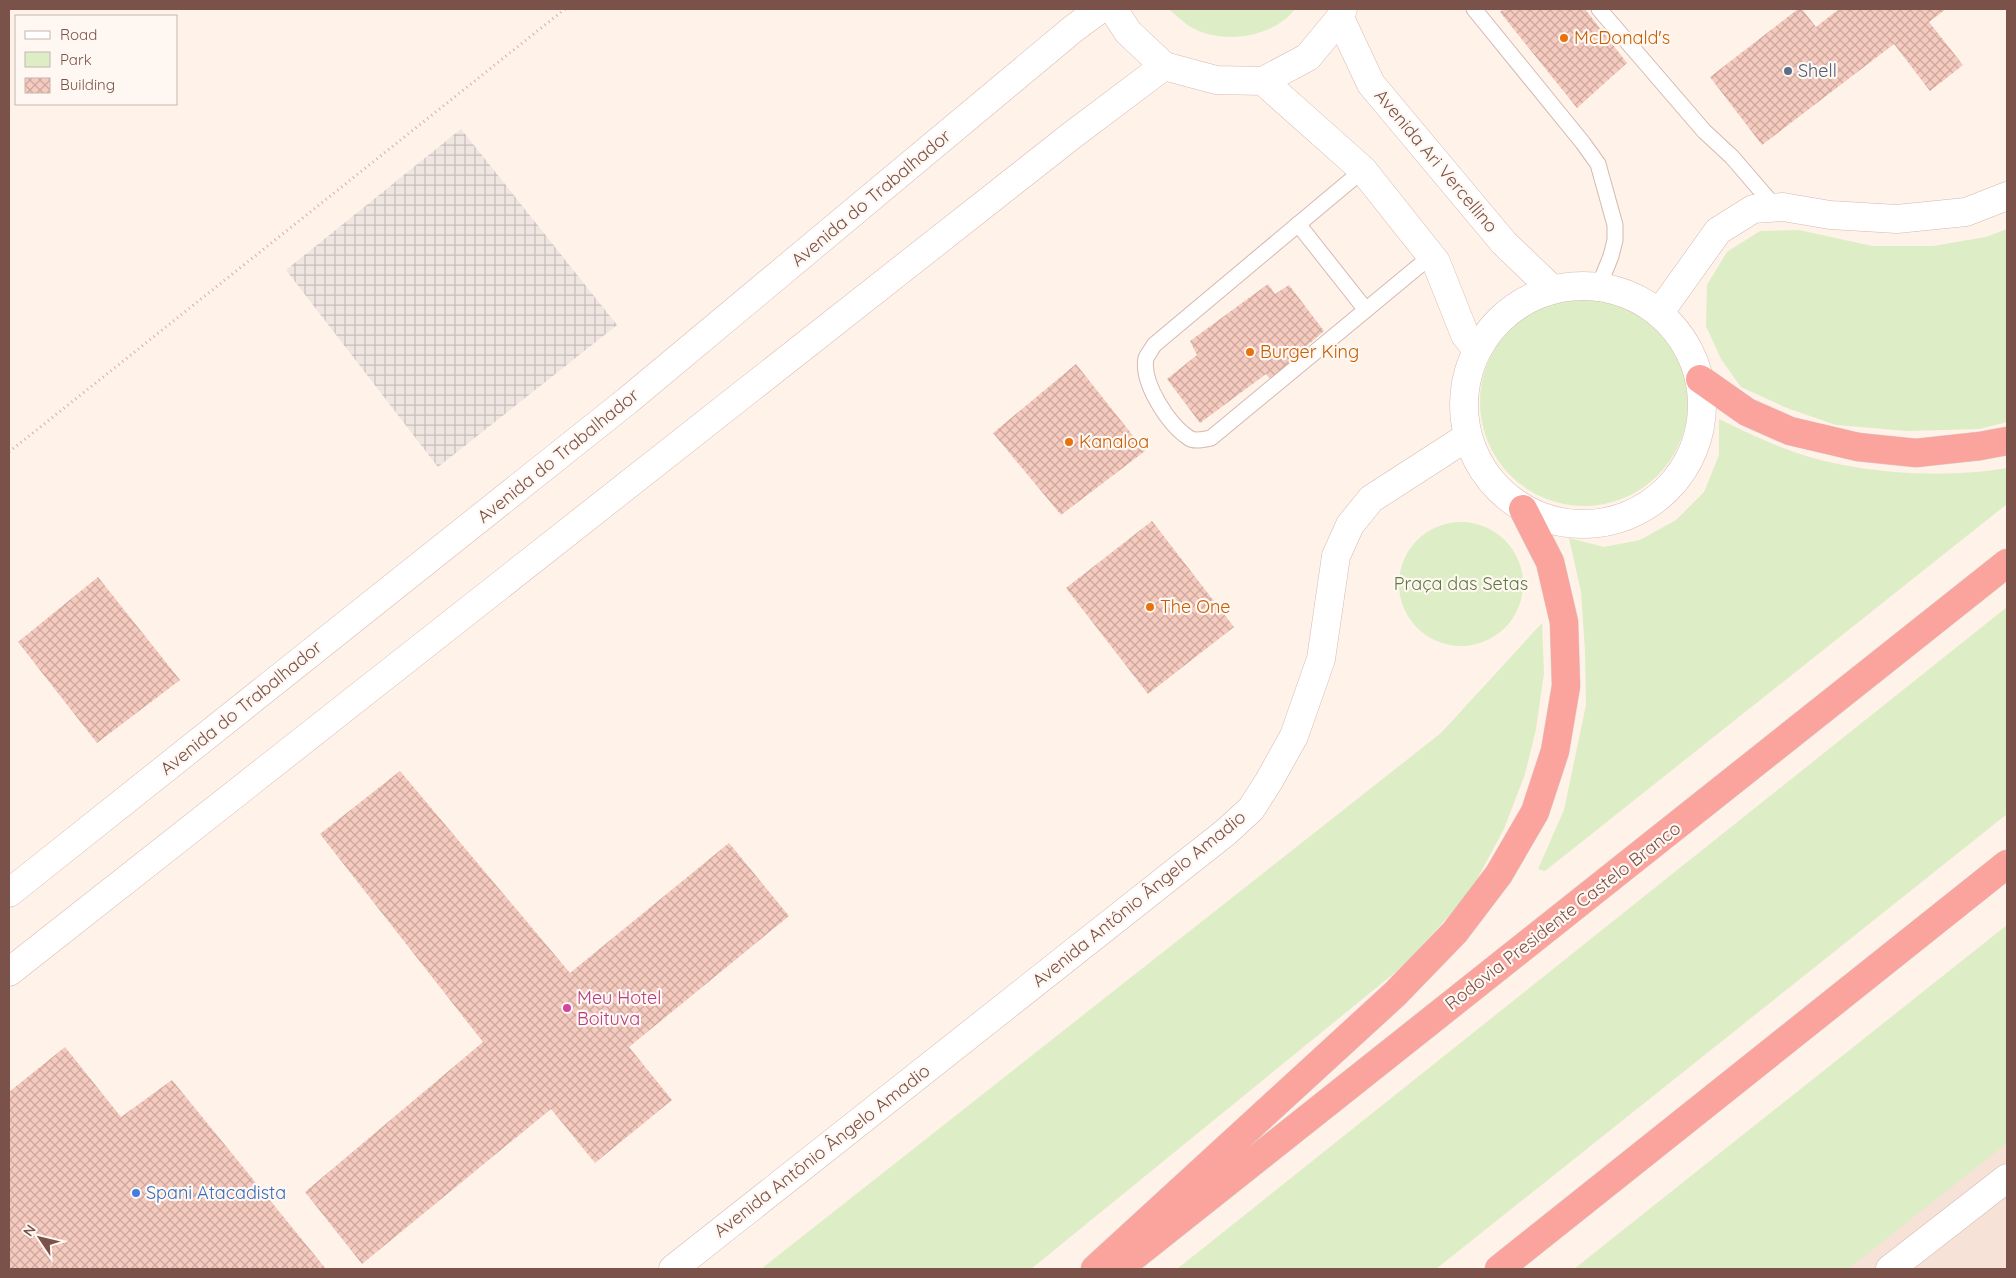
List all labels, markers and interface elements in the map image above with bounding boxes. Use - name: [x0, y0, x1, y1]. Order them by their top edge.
- legend: [15, 15, 178, 105]
- text: Road: [60, 25, 97, 44]
- place label: McDonald's: [1574, 26, 1670, 49]
- marker: McDonald's: [1558, 32, 1570, 44]
- text: Park: [60, 50, 92, 69]
- place label: Shell: [1798, 59, 1837, 82]
- marker: Shell: [1782, 65, 1794, 77]
- text: Building: [60, 75, 115, 94]
- street label: Avenida Ari Vercellino: [1370, 84, 1503, 237]
- street label: Avenida do Trabalhador: [786, 124, 955, 271]
- place label: Burger King: [1260, 340, 1359, 363]
- marker: Burger King: [1244, 346, 1256, 358]
- street label: Avenida do Trabalhador: [472, 383, 643, 528]
- place label: Kanaloa: [1079, 430, 1149, 453]
- marker: Kanaloa: [1063, 436, 1075, 448]
- park label: Praça das Setas: [1394, 572, 1528, 595]
- place label: The One: [1160, 595, 1231, 618]
- marker: The One: [1144, 601, 1156, 613]
- street label: Avenida do Trabalhador: [155, 635, 326, 780]
- street label: Avenida Antônio Ângelo Amadio: [1027, 805, 1250, 992]
- street label: Rodovia Presidente Castelo Branco: [1440, 816, 1685, 1015]
- place label: Meu Hotel Boituva: [577, 986, 661, 1030]
- marker: Meu Hotel Boituva: [561, 1002, 573, 1014]
- street label: Avenida Antônio Ângelo Amadio: [709, 1059, 934, 1242]
- place label: Spani Atacadista: [146, 1181, 286, 1204]
- marker: Spani Atacadista: [130, 1187, 142, 1199]
- north arrow: [15, 1213, 65, 1263]
- text: N: [19, 1221, 40, 1240]

